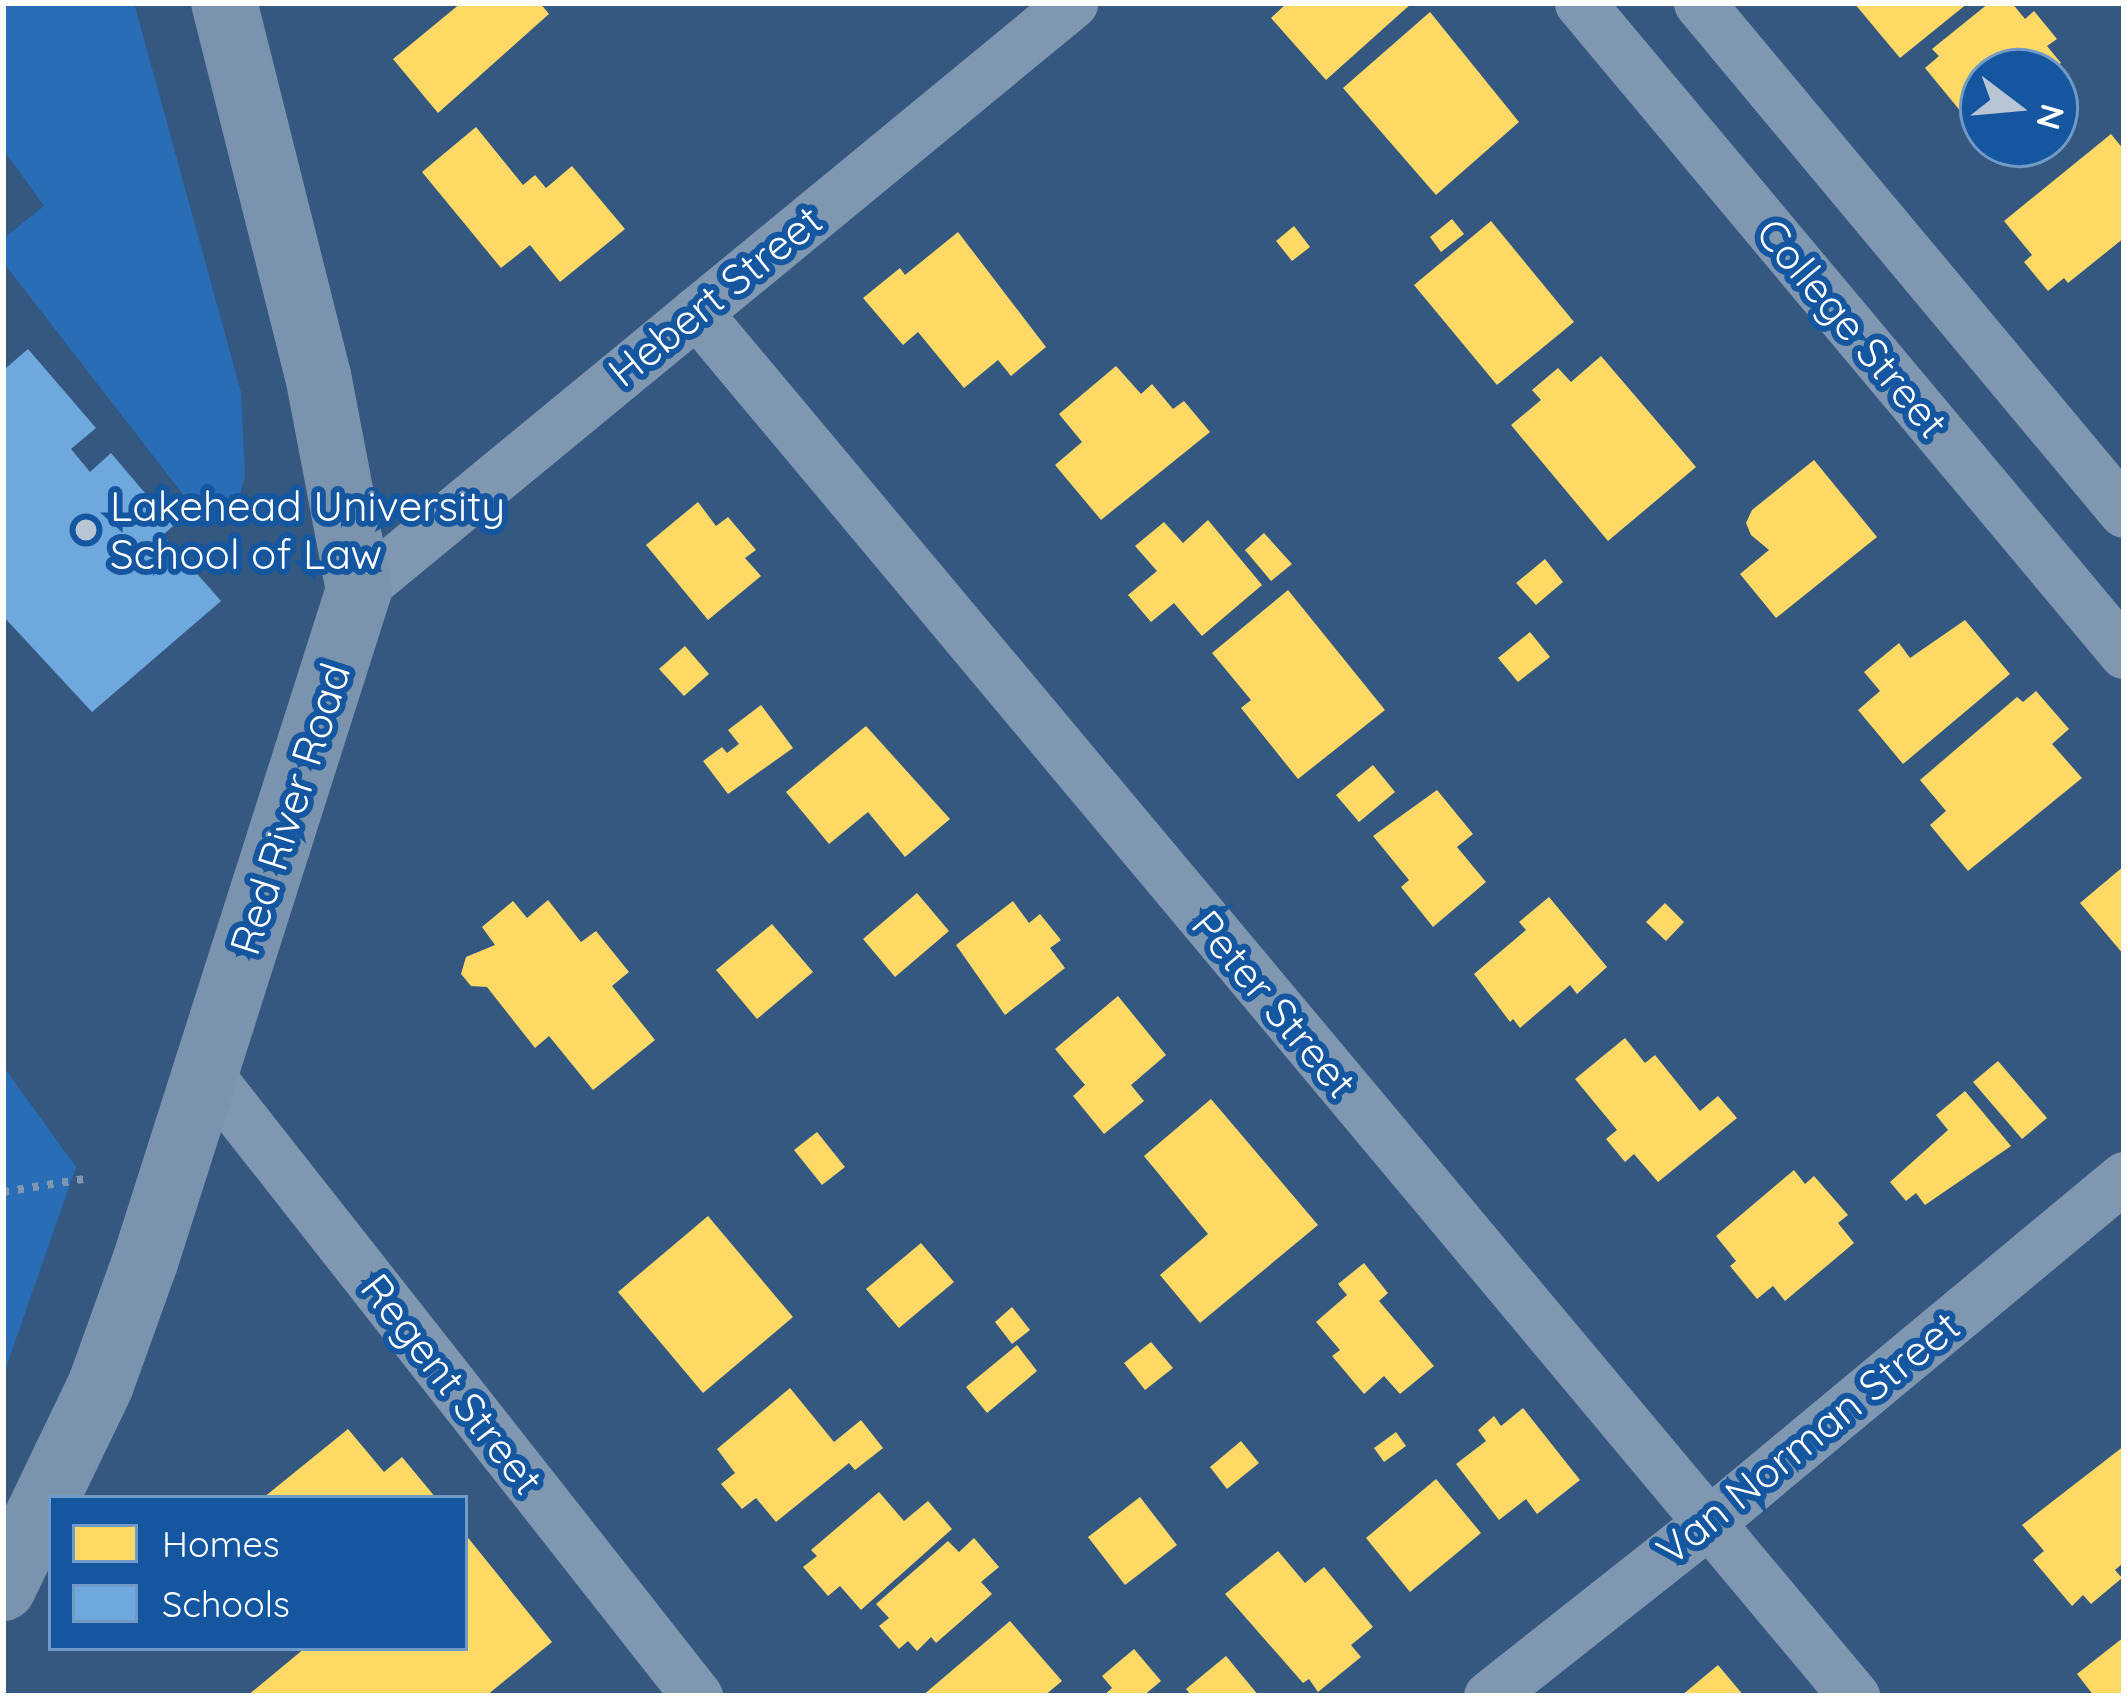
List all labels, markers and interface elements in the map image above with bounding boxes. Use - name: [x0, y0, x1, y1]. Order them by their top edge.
- north arrow: [1959, 48, 2079, 168]
- text: N: [2028, 100, 2074, 135]
- street label: Hebert Street: [598, 195, 832, 397]
- street label: College Street: [1746, 208, 1958, 448]
- place label: Lakehead University School of Law: [110, 481, 505, 580]
- marker: Lakehead University School of Law: [73, 517, 99, 543]
- street label: Red River Road: [219, 657, 361, 961]
- street label: Peter Street: [1181, 900, 1367, 1108]
- street label: Regent Street: [350, 1264, 554, 1504]
- street label: Van Norman Street: [1646, 1300, 1970, 1576]
- legend: [48, 1495, 468, 1651]
- text: Homes: [162, 1521, 280, 1566]
- text: Schools: [162, 1581, 290, 1626]

